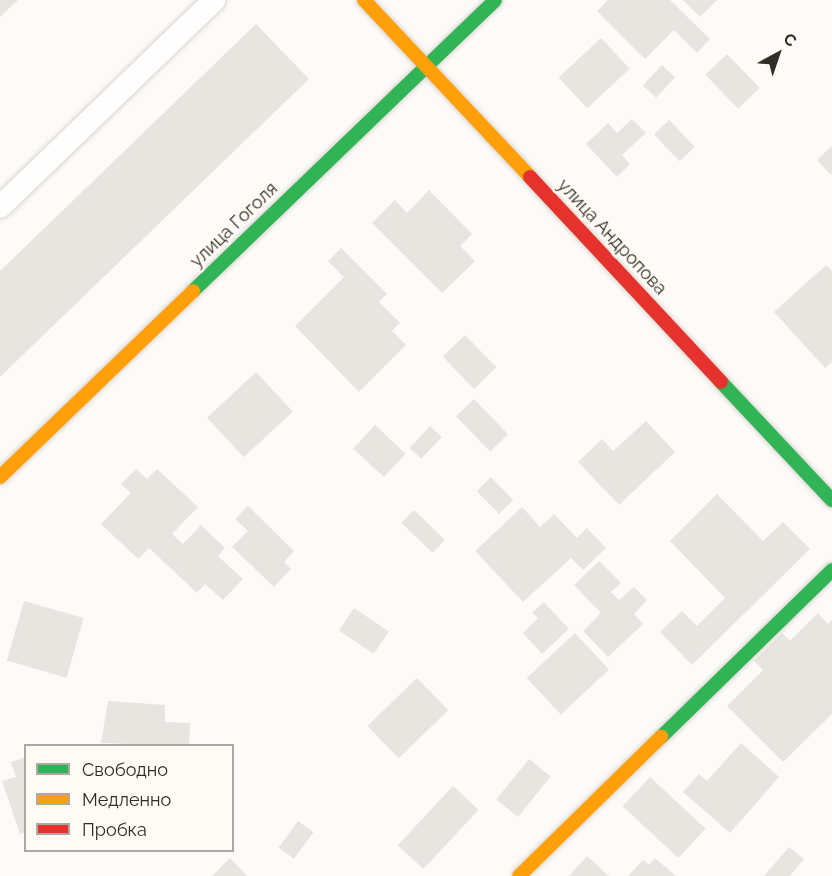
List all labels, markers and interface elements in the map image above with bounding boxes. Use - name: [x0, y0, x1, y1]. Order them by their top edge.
- north arrow: [748, 24, 808, 84]
- text: С: [780, 29, 800, 51]
- street label: улица Андропова: [553, 174, 671, 300]
- street label: улица Гоголя: [186, 178, 282, 272]
- legend: [24, 744, 234, 852]
- text: Свободно: [82, 759, 168, 780]
- text: Медленно: [82, 789, 171, 810]
- text: Пробка: [82, 819, 147, 840]

